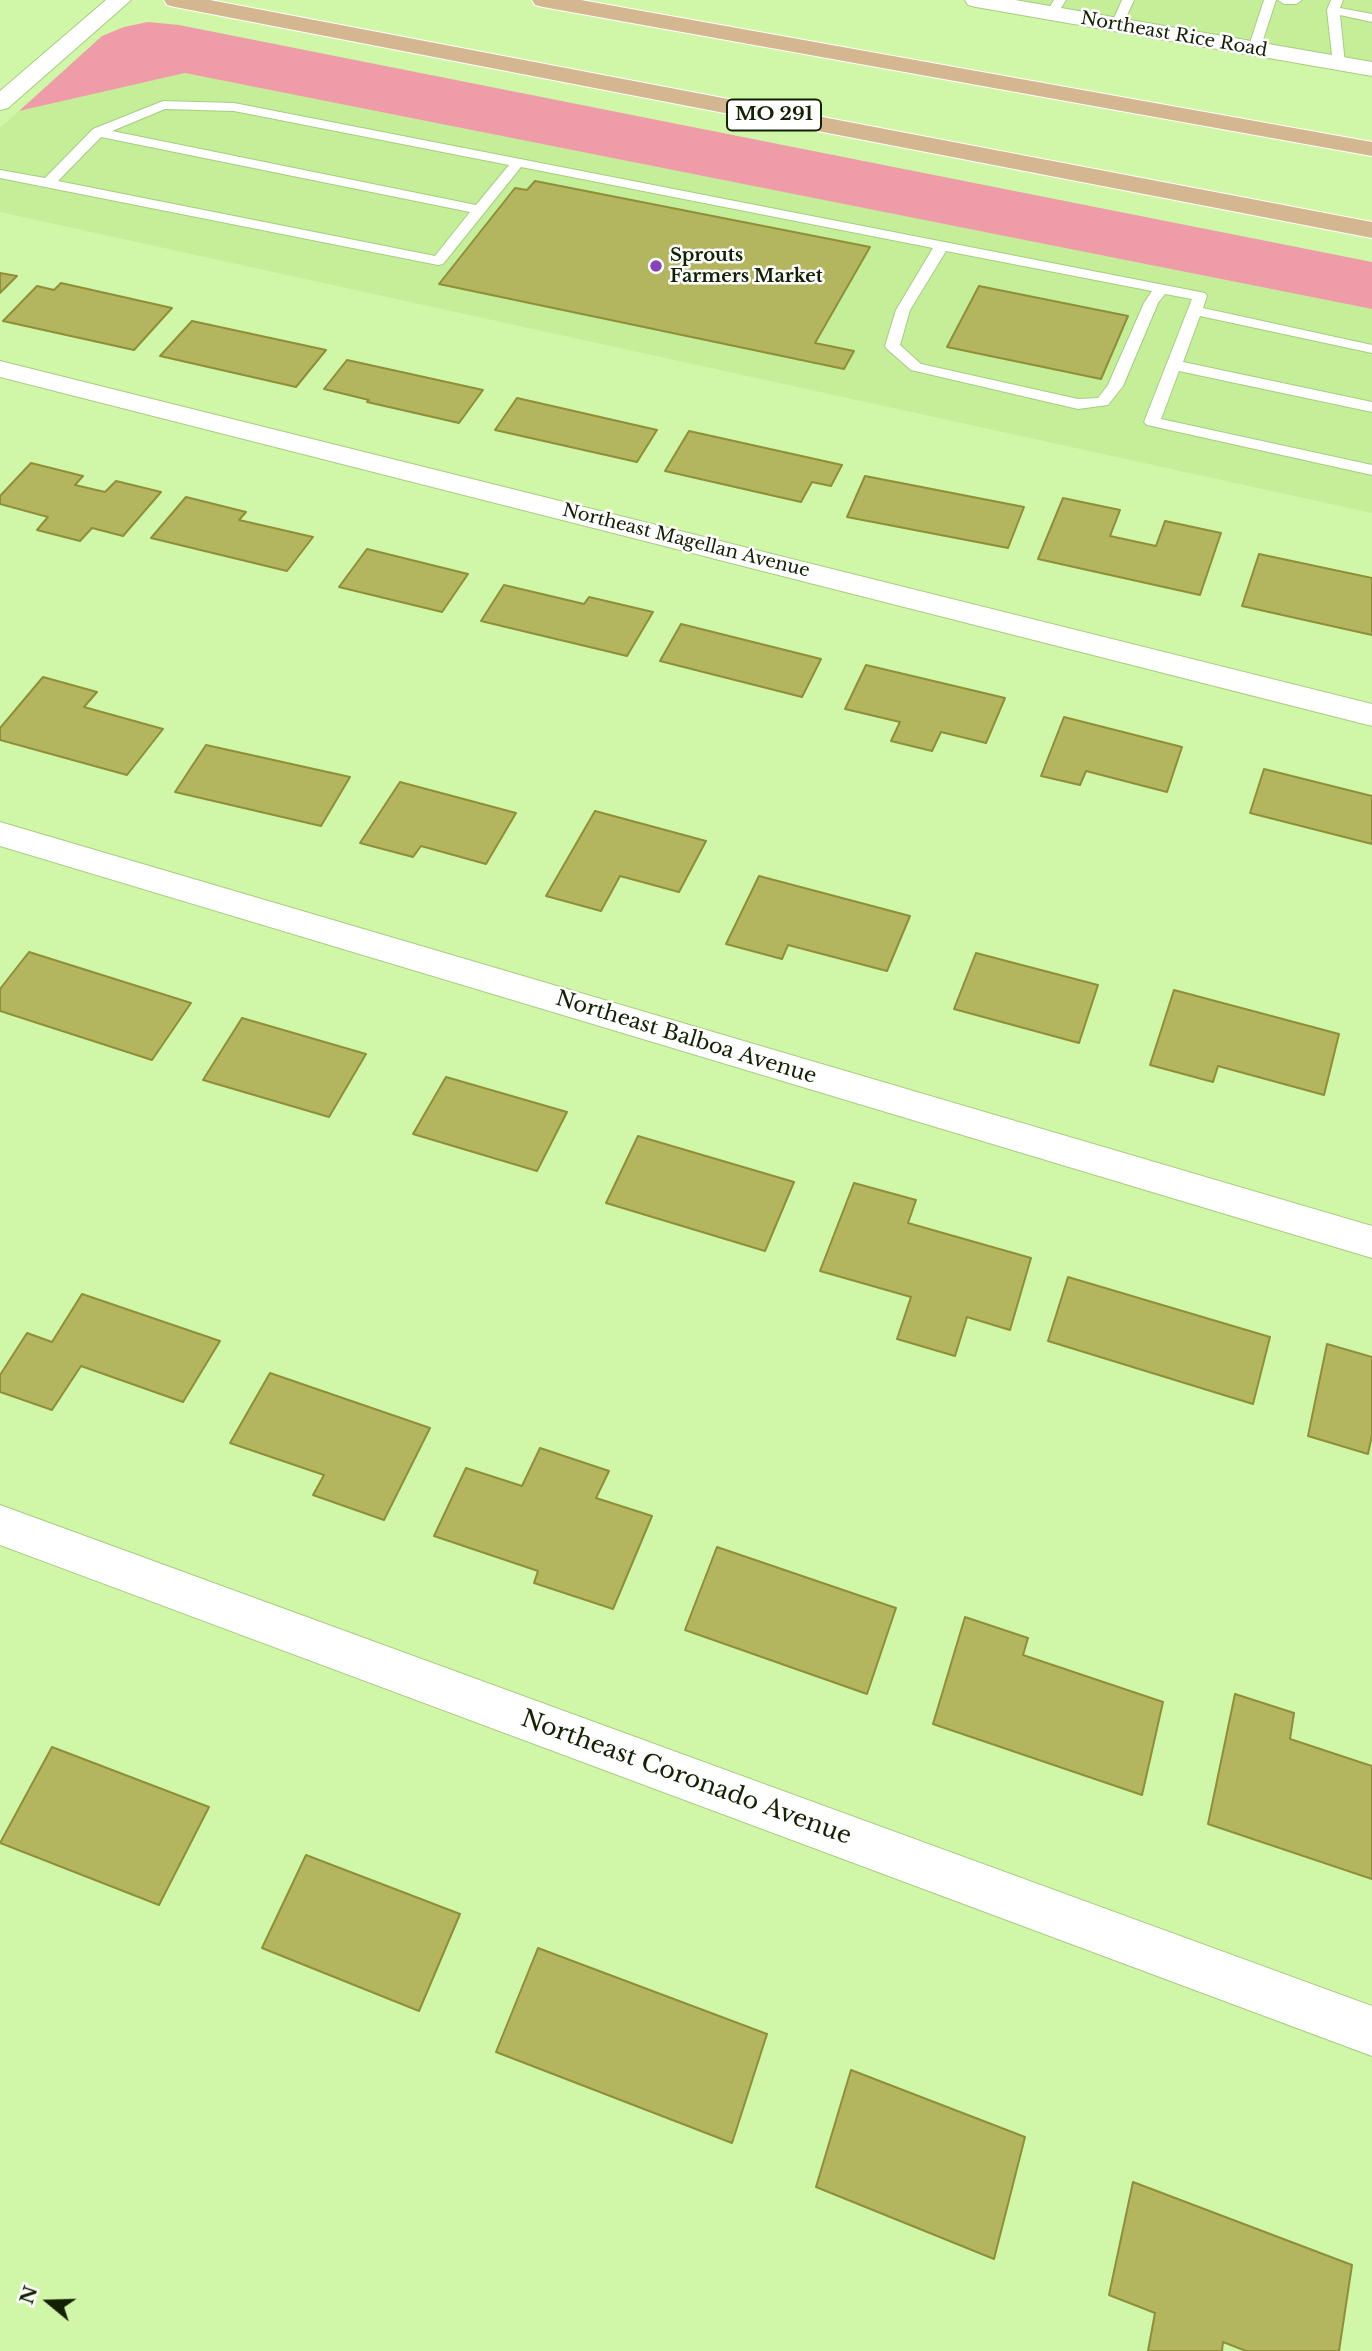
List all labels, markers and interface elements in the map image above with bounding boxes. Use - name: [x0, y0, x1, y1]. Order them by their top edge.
- street label: Northeast Rice Road: [1079, 8, 1269, 62]
- road number: MO 291: [727, 99, 821, 130]
- place label: Sprouts Farmers Market: [670, 245, 823, 288]
- marker: Sprouts Farmers Market: [648, 258, 664, 274]
- street label: Northeast Magellan Avenue: [560, 500, 812, 582]
- street label: Northeast Balboa Avenue: [553, 986, 819, 1090]
- street label: Northeast Coronado Avenue: [517, 1705, 855, 1851]
- north arrow: [14, 2267, 84, 2337]
- text: N: [15, 2283, 42, 2307]

